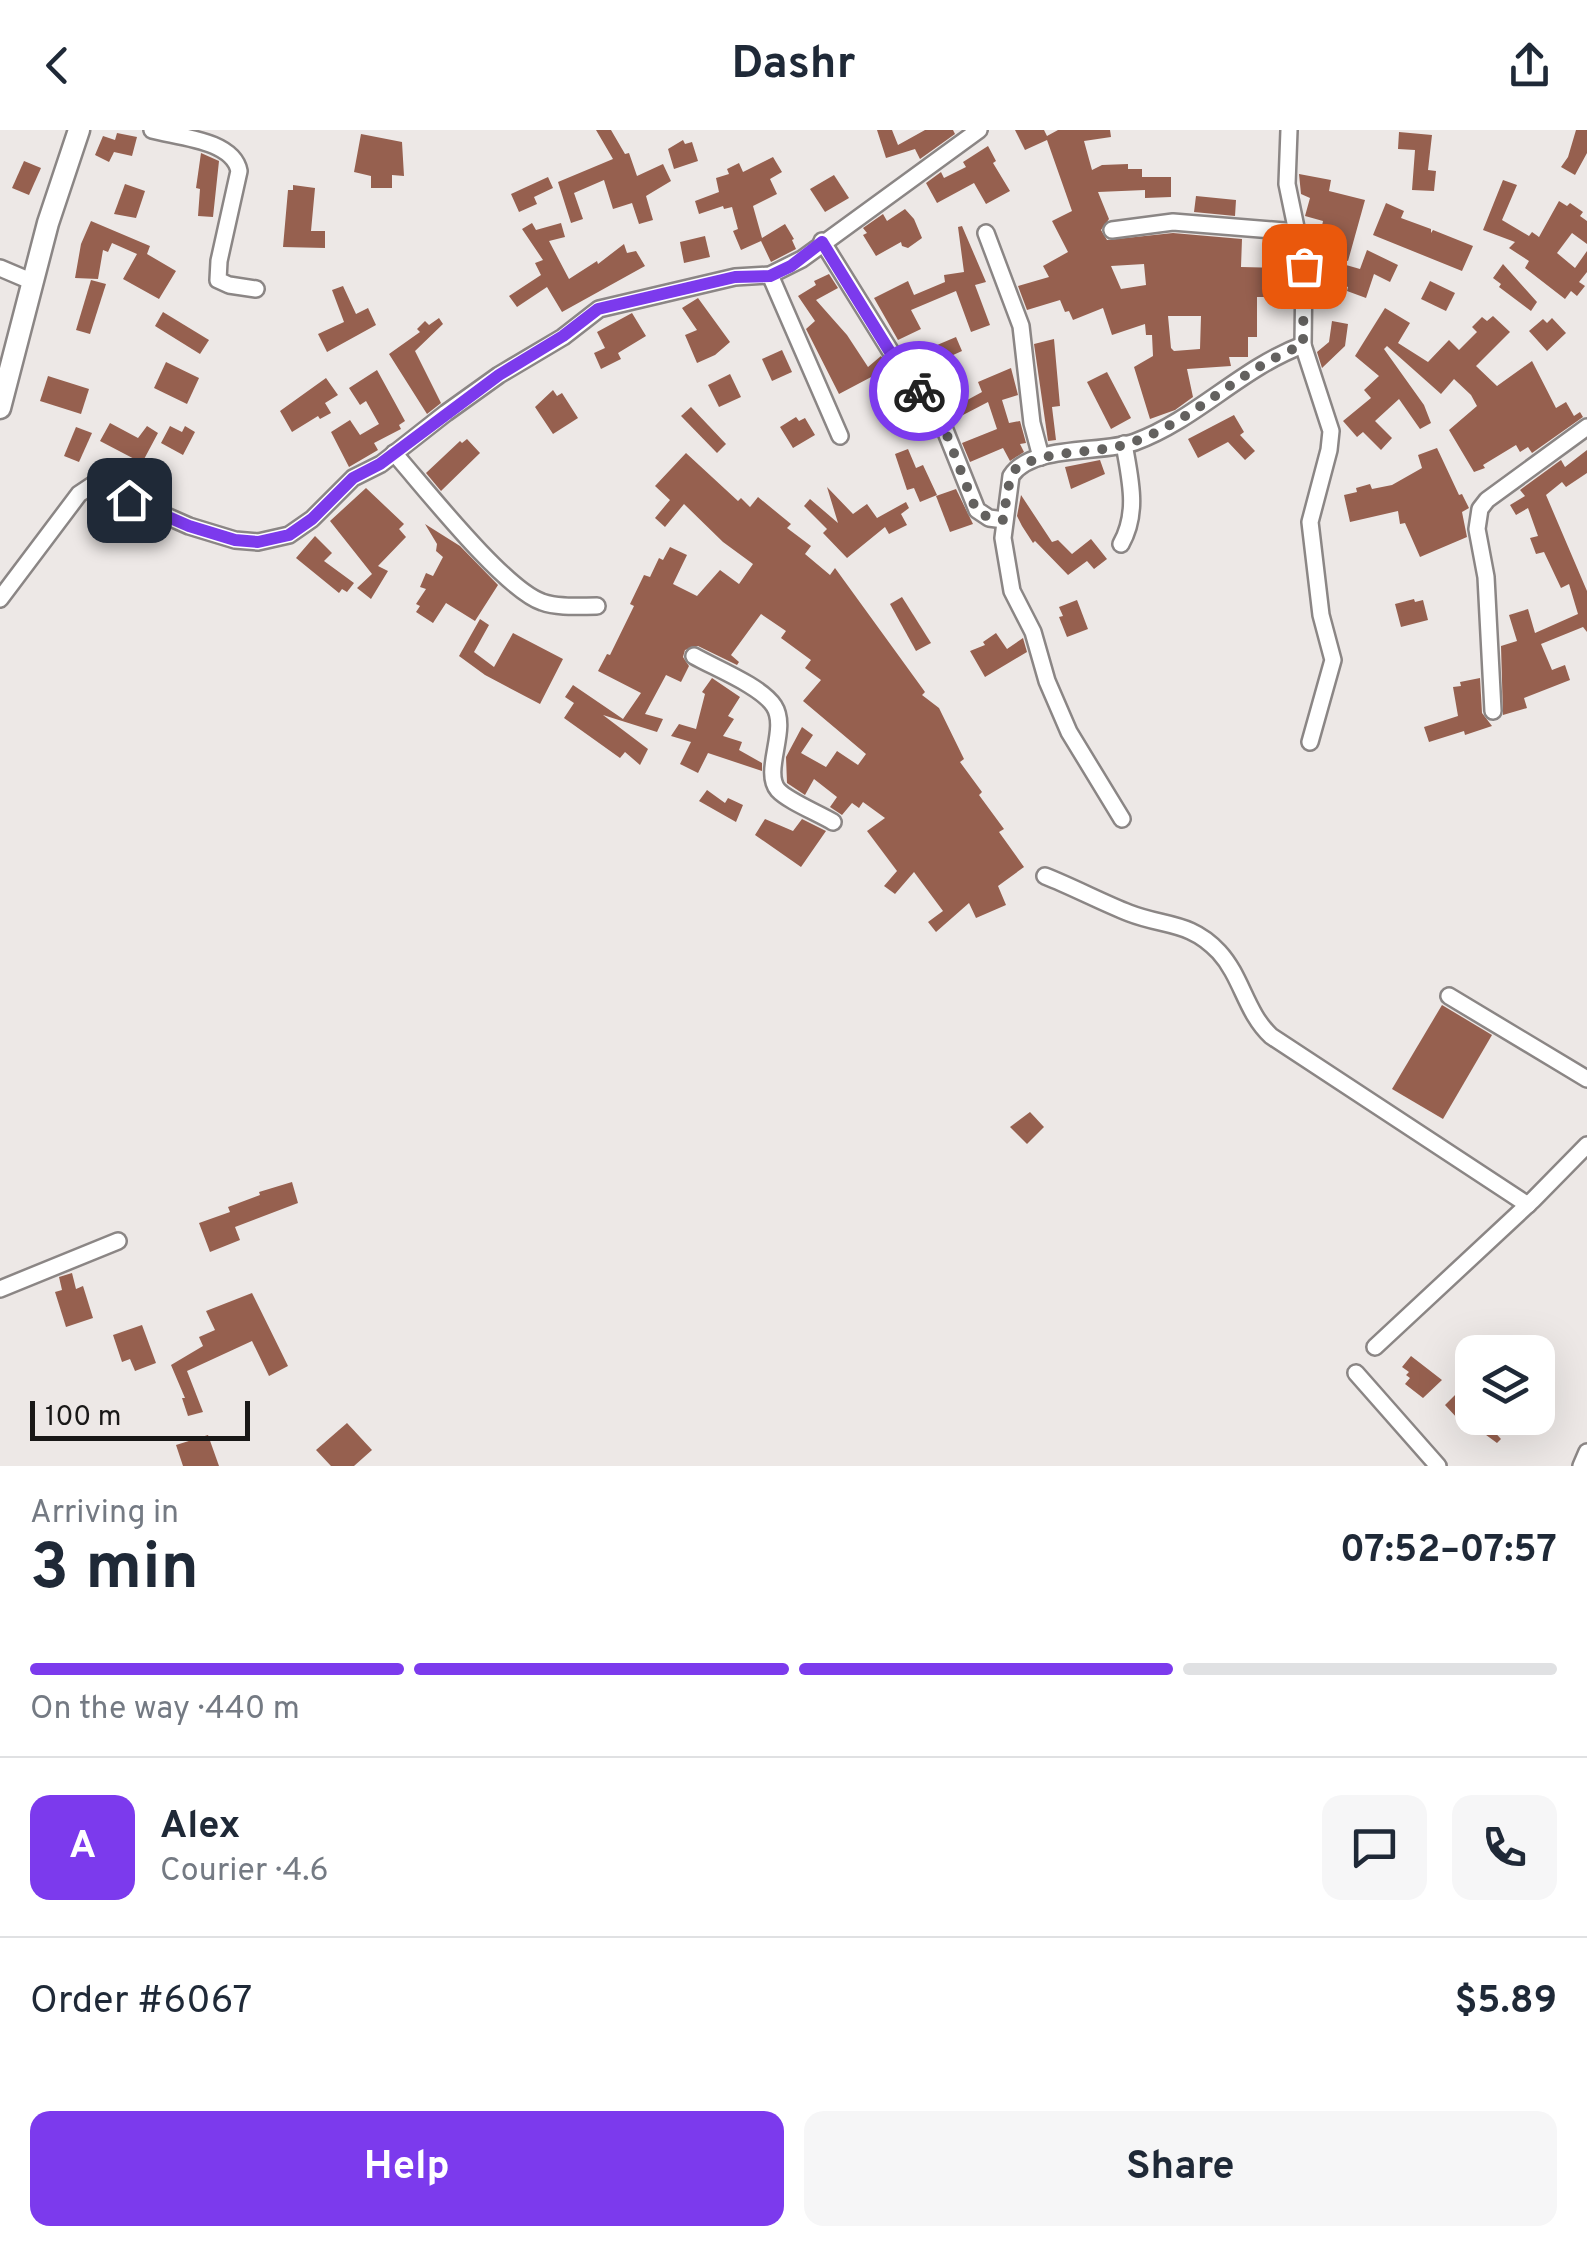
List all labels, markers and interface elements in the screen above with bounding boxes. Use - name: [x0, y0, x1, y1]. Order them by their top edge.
- text: Dashr: [731, 37, 856, 94]
- icon: back: [30, 38, 85, 93]
- icon: share: [1502, 38, 1557, 93]
- pin: [1262, 224, 1347, 309]
- icon: bag: [1277, 239, 1332, 294]
- courier: [869, 341, 969, 441]
- icon: bike: [892, 364, 947, 419]
- pin: [87, 458, 172, 543]
- icon: home: [102, 473, 157, 528]
- map controls: [1455, 1335, 1555, 1435]
- button: layers: [1455, 1335, 1555, 1435]
- scale bar: [30, 1396, 250, 1440]
- text: 100 m: [45, 1400, 121, 1436]
- text: Arriving in: [30, 1494, 179, 1534]
- text: 07:52–07:57: [1340, 1527, 1557, 1576]
- text: 3 min: [30, 1530, 199, 1612]
- text: On the way · 440 m: [30, 1690, 300, 1730]
- button: chat: [1322, 1795, 1427, 1900]
- button: phone: [1452, 1795, 1557, 1900]
- text: Alex: [160, 1803, 240, 1852]
- text: A: [69, 1823, 96, 1872]
- text: Courier · 4.6: [160, 1852, 329, 1892]
- text: Order #6067: [30, 1978, 252, 2027]
- text: $5.89: [1454, 1978, 1557, 2027]
- button: Help: [30, 2111, 784, 2226]
- button: Share: [804, 2111, 1557, 2226]

